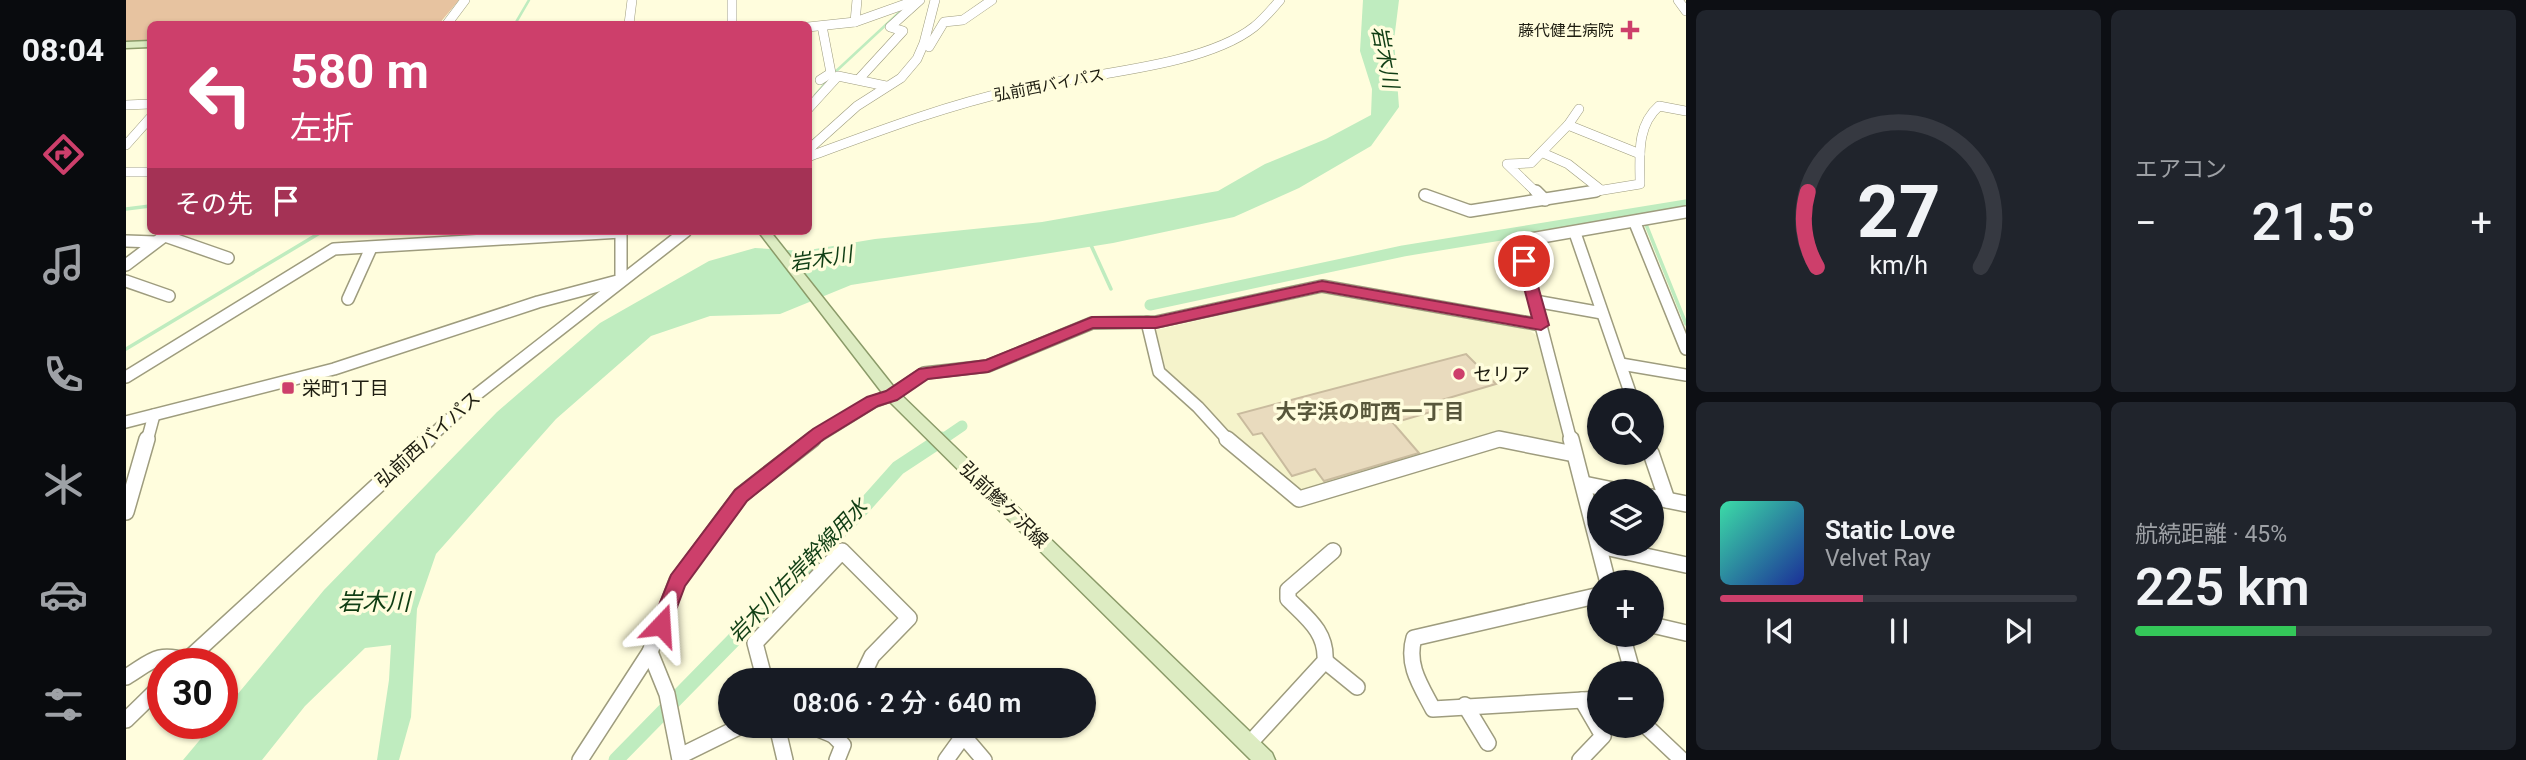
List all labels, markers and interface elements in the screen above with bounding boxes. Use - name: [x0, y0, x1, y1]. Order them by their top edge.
- marker: 藤代健生病院: [1620, 20, 1640, 40]
- place label: 藤代健生病院: [1518, 21, 1614, 40]
- water label: 岩木川: [1367, 24, 1403, 92]
- text: 08:04: [22, 31, 104, 69]
- text: 580 m: [290, 43, 429, 100]
- icon: left: [175, 49, 266, 140]
- street label: 弘前西バイパス: [992, 65, 1106, 105]
- text: 左折: [290, 109, 354, 147]
- icon: directions: [39, 130, 88, 179]
- text: エアコン: [2135, 156, 2227, 183]
- text: 27: [1857, 169, 1940, 255]
- icon: arrive: [267, 182, 305, 220]
- text: その先: [175, 189, 253, 219]
- text: 21.5°: [2252, 192, 2376, 253]
- text: −: [2135, 201, 2157, 245]
- text: +: [2470, 201, 2492, 245]
- pin: [1494, 231, 1554, 291]
- icon: music: [39, 240, 88, 289]
- water label: 岩木川: [788, 242, 856, 276]
- icon: arrive: [1505, 242, 1543, 280]
- text: km/h: [1869, 251, 1928, 280]
- icon: phone: [39, 350, 88, 399]
- place label: セリア: [1473, 363, 1530, 386]
- marker: セリア: [1451, 366, 1467, 382]
- place label: 栄町1丁目: [302, 377, 389, 400]
- marker: 栄町1丁目: [280, 380, 296, 396]
- street label: 弘前西バイパス: [371, 386, 485, 492]
- map controls: [1587, 388, 1664, 738]
- button: search: [1587, 388, 1664, 465]
- district label: 大字浜の町西一丁目: [1276, 400, 1465, 424]
- street label: 弘前鰺ケ沢線: [955, 457, 1053, 553]
- icon: climate: [39, 460, 88, 509]
- button: layers: [1587, 479, 1664, 556]
- water label: 岩木川左岸幹線用水: [724, 493, 874, 647]
- text: Static Love: [1825, 515, 1955, 545]
- text: 航続距離 · 45%: [2135, 521, 2287, 548]
- text: Velvet Ray: [1825, 545, 1931, 572]
- text: 225 km: [2135, 557, 2310, 618]
- icon: car: [39, 570, 88, 619]
- button: +: [1587, 570, 1664, 647]
- water label: 岩木川: [338, 588, 413, 616]
- position arrow: [624, 588, 698, 662]
- icon: previous: [1761, 612, 1799, 650]
- icon: pause: [1880, 612, 1918, 650]
- icon: next: [1999, 612, 2037, 650]
- speed limit sign: 30: [147, 648, 238, 739]
- button: −: [1587, 661, 1664, 738]
- icon: filters: [39, 680, 88, 729]
- text: 08:06 · 2 分 · 640 m: [793, 688, 1021, 718]

